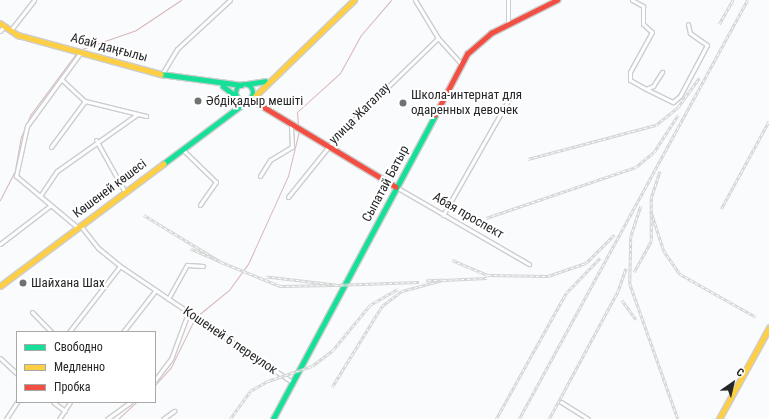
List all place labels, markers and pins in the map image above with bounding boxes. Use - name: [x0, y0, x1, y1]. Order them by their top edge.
- place label: Школа-интернат для одаренных девочек: [411, 88, 522, 119]
- place label: Әбдіқадыр мешіті: [206, 93, 303, 109]
- marker: Әбдіқадыр мешіті: [193, 96, 203, 106]
- marker: Школа-интернат для одаренных девочек: [398, 98, 408, 108]
- place label: Шайхана Шах: [31, 275, 105, 291]
- marker: Шайхана Шах: [18, 278, 28, 288]

